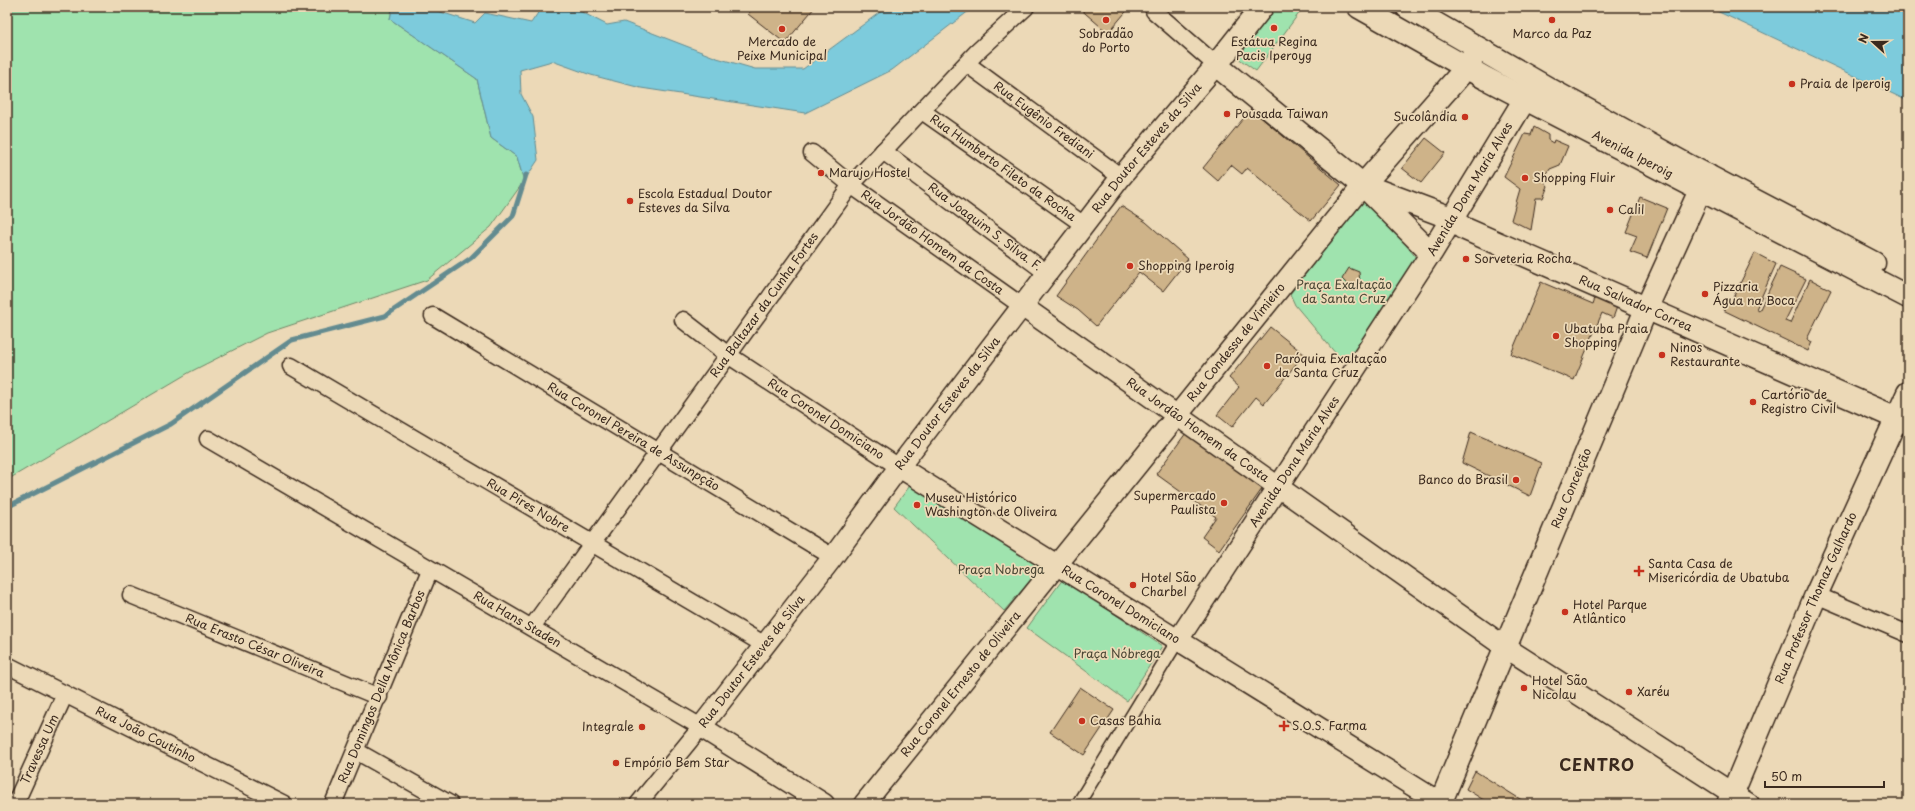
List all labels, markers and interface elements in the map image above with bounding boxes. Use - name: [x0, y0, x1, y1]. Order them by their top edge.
- marker: Sobradão do Porto: [1101, 15, 1111, 25]
- marker: Marco da Paz: [1547, 15, 1557, 25]
- north arrow: [1853, 22, 1893, 62]
- marker: Estátua Regina Pacis Iperoyg: [1269, 23, 1279, 33]
- marker: Mercado de Peixe Municipal: [777, 24, 787, 34]
- place label: Sobradão do Porto: [1079, 24, 1134, 56]
- place label: Marco da Paz: [1512, 24, 1592, 42]
- text: N: [1854, 31, 1873, 45]
- place label: Mercado de Peixe Municipal: [737, 32, 827, 64]
- place label: Estátua Regina Pacis Iperoyg: [1231, 32, 1318, 64]
- place label: Praia de Iperoig: [1800, 74, 1891, 92]
- street label: Rua Eugênio Frediani: [990, 77, 1098, 162]
- street label: Rua Doutor Esteves da Silva: [1087, 78, 1206, 216]
- marker: Praia de Iperoig: [1787, 79, 1797, 89]
- place label: Pousada Taiwan: [1235, 104, 1328, 122]
- place label: Sucolândia: [1393, 107, 1457, 125]
- street label: Rua Humberto Fileto da Rocha: [927, 109, 1081, 225]
- marker: Pousada Taiwan: [1222, 109, 1232, 119]
- marker: Sucolândia: [1460, 112, 1470, 122]
- street label: Avenida Dona Maria Alves: [1422, 118, 1517, 259]
- street label: Avenida Iperoig: [1590, 125, 1677, 182]
- place label: Marujo Hostel: [829, 163, 910, 181]
- marker: Marujo Hostel: [816, 168, 826, 178]
- place label: Shopping Fluir: [1533, 168, 1616, 186]
- marker: Shopping Fluir: [1520, 173, 1530, 183]
- street label: Rua Joaquim S. Silva. F.: [925, 178, 1046, 274]
- place label: Escola Estadual Doutor Esteves da Silva: [638, 184, 772, 216]
- street label: Rua Jordão Homem da Costa: [858, 185, 1008, 299]
- marker: Escola Estadual Doutor Esteves da Silva: [625, 196, 635, 206]
- place label: Calil: [1618, 200, 1644, 218]
- marker: Calil: [1605, 205, 1615, 215]
- street label: Rua Baltazar da Cunha Fortes: [705, 228, 822, 381]
- place label: Sorveteria Rocha: [1474, 249, 1572, 267]
- marker: Sorveteria Rocha: [1461, 254, 1471, 264]
- place label: Shopping Iperoig: [1138, 256, 1235, 274]
- marker: Shopping Iperoig: [1125, 261, 1135, 271]
- street label: Rua Salvador Correa: [1576, 270, 1696, 336]
- park label: Praça Exaltação da Santa Cruz: [1296, 275, 1392, 307]
- place label: Pizzaria Água na Boca: [1713, 277, 1795, 309]
- street label: Rua Condessa de Vimieiro: [1182, 278, 1289, 405]
- marker: Pizzaria Água na Boca: [1700, 289, 1710, 299]
- place label: Ubatuba Praia Shopping: [1564, 319, 1648, 351]
- marker: Ubatuba Praia Shopping: [1551, 331, 1561, 341]
- street label: Rua Doutor Esteves da Silva: [890, 332, 1004, 473]
- place label: Ninos Restaurante: [1670, 338, 1741, 370]
- place label: Paróquia Exaltação da Santa Cruz: [1275, 349, 1387, 381]
- marker: Ninos Restaurante: [1657, 350, 1667, 360]
- marker: Paróquia Exaltação da Santa Cruz: [1262, 361, 1272, 371]
- street label: Rua Jordão Homem da Costa: [1123, 372, 1274, 486]
- street label: Rua Coronel Domiciano: [764, 373, 889, 463]
- street label: Rua Coronel Pereira de Assunpção: [544, 377, 724, 495]
- place label: Cartório de Registro Civil: [1761, 385, 1836, 417]
- street label: Avenida Dona Maria Alves: [1244, 392, 1343, 530]
- marker: Cartório de Registro Civil: [1748, 397, 1758, 407]
- street label: Rua Conceição: [1546, 445, 1595, 531]
- place label: Banco do Brasil: [1418, 470, 1508, 488]
- street label: Rua Pires Nobre: [484, 473, 574, 536]
- marker: Banco do Brasil: [1511, 475, 1521, 485]
- place label: Supermercado Paulista: [1133, 486, 1217, 518]
- place label: Museu Histórico Washington de Oliveira: [925, 488, 1058, 520]
- marker: Supermercado Paulista: [1219, 498, 1229, 508]
- marker: Museu Histórico Washington de Oliveira: [912, 500, 922, 510]
- street label: Rua Professor Thomaz Galhardo: [1770, 509, 1861, 686]
- place label: Santa Casa de Misericórdia de Ubatuba: [1648, 554, 1790, 586]
- park label: Praça Nobrega: [957, 560, 1045, 578]
- street label: Rua Coronel Domiciano: [1059, 560, 1184, 648]
- marker: Santa Casa de Misericórdia de Ubatuba: [1633, 565, 1645, 577]
- place label: Hotel São Charbel: [1141, 568, 1197, 600]
- marker: Hotel São Charbel: [1128, 580, 1138, 590]
- street label: Rua Hans Staden: [470, 586, 565, 651]
- street label: Rua Domingos Della Mônica Barbos: [333, 587, 429, 786]
- street label: Rua Doutor Esteves da Silva: [694, 590, 809, 731]
- place label: Hotel Parque Atlântico: [1573, 595, 1648, 627]
- street label: Rua Coronel Ernesto de Oliveira: [896, 606, 1025, 760]
- marker: Hotel Parque Atlântico: [1560, 607, 1570, 617]
- street label: Rua Erasto César Oliveira: [183, 608, 328, 682]
- park label: Praça Nóbrega: [1073, 644, 1161, 662]
- place label: Hotel São Nicolau: [1532, 671, 1588, 703]
- place label: Xaréu: [1637, 682, 1670, 700]
- marker: Hotel São Nicolau: [1519, 683, 1529, 693]
- marker: Xaréu: [1624, 687, 1634, 697]
- street label: Rua João Coutinho: [93, 701, 199, 766]
- street label: Travessa Um: [15, 711, 63, 787]
- place label: Casas Bahia: [1090, 711, 1162, 729]
- marker: Casas Bahia: [1077, 716, 1087, 726]
- place label: S.O.S. Farma: [1292, 716, 1367, 734]
- place label: Integrale: [582, 717, 634, 735]
- marker: S.O.S. Farma: [1279, 721, 1289, 731]
- marker: Integrale: [637, 722, 647, 732]
- district label: CENTRO: [1559, 752, 1635, 776]
- place label: Empório Bem Star: [624, 753, 730, 771]
- marker: Empório Bem Star: [611, 758, 621, 768]
- scale bar: [1765, 763, 1884, 789]
- text: 50 m: [1771, 767, 1802, 785]

